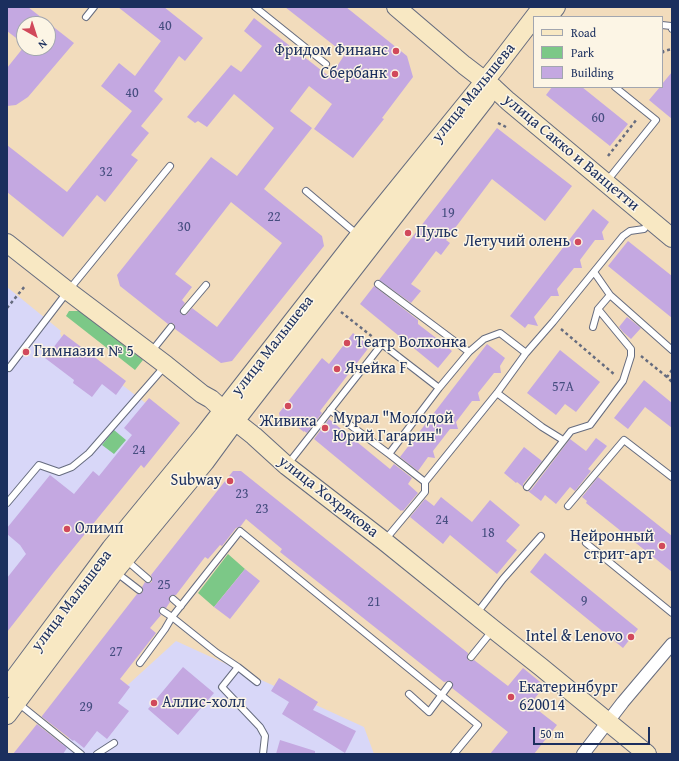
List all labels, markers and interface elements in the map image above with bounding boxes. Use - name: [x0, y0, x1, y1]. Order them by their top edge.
- north arrow: [16, 16, 56, 56]
- legend: [533, 16, 663, 88]
- house number: 40: [158, 18, 172, 34]
- text: Road: [571, 24, 596, 41]
- text: N: [35, 36, 51, 53]
- street label: улица Малышева: [428, 40, 520, 146]
- place label: Фридом Финанс: [274, 41, 388, 61]
- text: Park: [571, 44, 594, 61]
- marker: Фридом Финанс: [391, 46, 401, 56]
- place label: Сбербанк: [320, 64, 387, 84]
- text: Building: [571, 64, 614, 81]
- marker: Сбербанк: [390, 69, 400, 79]
- house number: 40: [125, 85, 139, 101]
- street label: улица Сакко и Ванцетти: [499, 90, 643, 216]
- house number: 60: [591, 110, 605, 126]
- house number: 32: [99, 164, 113, 180]
- house number: 19: [441, 205, 455, 221]
- house number: 22: [267, 209, 281, 225]
- house number: 30: [177, 219, 191, 235]
- place label: Пульс: [416, 223, 458, 243]
- marker: Пульс: [403, 228, 413, 238]
- place label: Летучий олень: [464, 232, 570, 252]
- marker: Летучий олень: [573, 237, 583, 247]
- street label: улица Малышева: [228, 292, 318, 400]
- place label: Театр Волхонка: [355, 333, 467, 353]
- marker: Театр Волхонка: [342, 338, 352, 348]
- place label: Гимназия № 5: [34, 342, 134, 362]
- marker: Гимназия № 5: [21, 347, 31, 357]
- place label: Ячейка F: [345, 359, 407, 379]
- marker: Ячейка F: [332, 364, 342, 374]
- house number: 57А: [552, 379, 574, 395]
- marker: Живика: [283, 401, 293, 411]
- place label: Мурал "Молодой Юрий Гагарин": [333, 409, 453, 447]
- place label: Живика: [259, 412, 317, 432]
- marker: Мурал "Молодой Юрий Гагарин": [320, 423, 330, 433]
- house number: 24: [132, 442, 146, 458]
- street label: улица Хохрякова: [274, 452, 382, 542]
- place label: Subway: [171, 471, 222, 491]
- marker: Subway: [225, 476, 235, 486]
- house number: 23: [235, 486, 249, 502]
- house number: 23: [255, 501, 269, 517]
- house number: 24: [435, 512, 449, 528]
- place label: Олимп: [75, 519, 123, 539]
- marker: Олимп: [62, 524, 72, 534]
- house number: 18: [481, 525, 495, 541]
- place label: Нейронный стрит-арт: [570, 527, 654, 565]
- marker: Нейронный стрит-арт: [657, 541, 667, 551]
- street label: улица Малышева: [28, 547, 116, 655]
- house number: 25: [157, 577, 171, 593]
- house number: 9: [581, 593, 587, 609]
- house number: 21: [367, 594, 381, 610]
- place label: Intel & Lenovo: [526, 627, 623, 647]
- marker: Intel & Lenovo: [626, 632, 636, 642]
- house number: 27: [109, 644, 123, 660]
- place label: Екатеринбург 620014: [519, 678, 617, 716]
- marker: Екатеринбург 620014: [506, 692, 516, 702]
- place label: Аллис-холл: [162, 693, 245, 713]
- marker: Аллис-холл: [149, 698, 159, 708]
- house number: 29: [79, 699, 93, 715]
- scale bar: [535, 719, 652, 745]
- text: 50 m: [540, 725, 564, 742]

